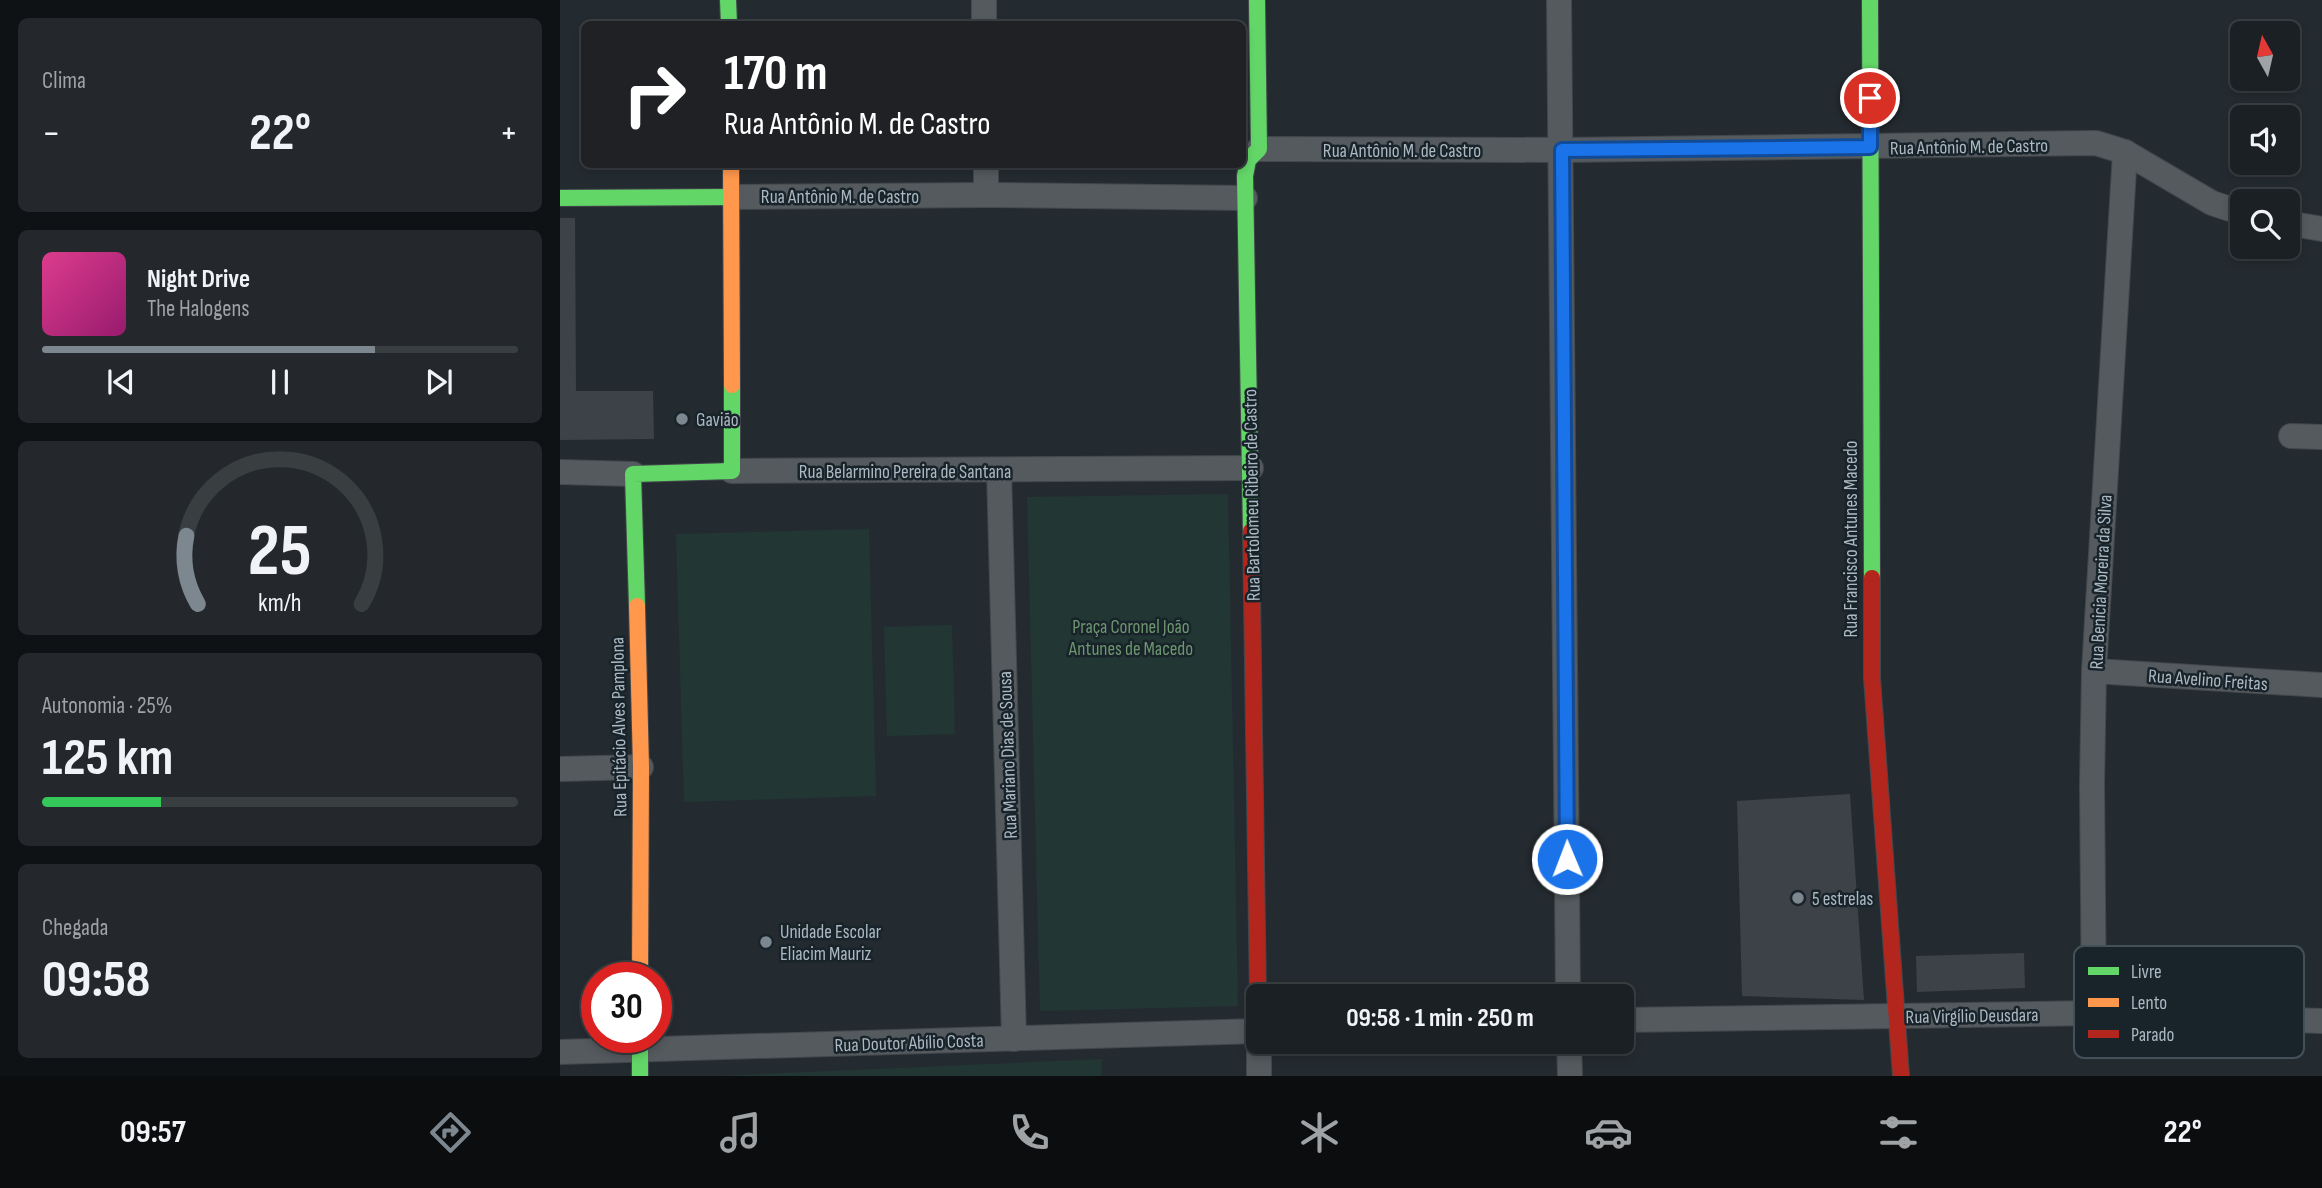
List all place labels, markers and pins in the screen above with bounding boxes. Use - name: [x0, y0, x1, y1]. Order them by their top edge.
- pin: [1840, 68, 1900, 128]
- place label: Gavião: [696, 409, 739, 432]
- marker: Gavião: [674, 411, 690, 427]
- place label: 5 estrelas: [1812, 888, 1874, 911]
- marker: 5 estrelas: [1790, 890, 1806, 906]
- place label: Unidade Escolar Eliacim Mauriz: [780, 921, 882, 966]
- marker: Unidade Escolar Eliacim Mauriz: [758, 934, 774, 950]

